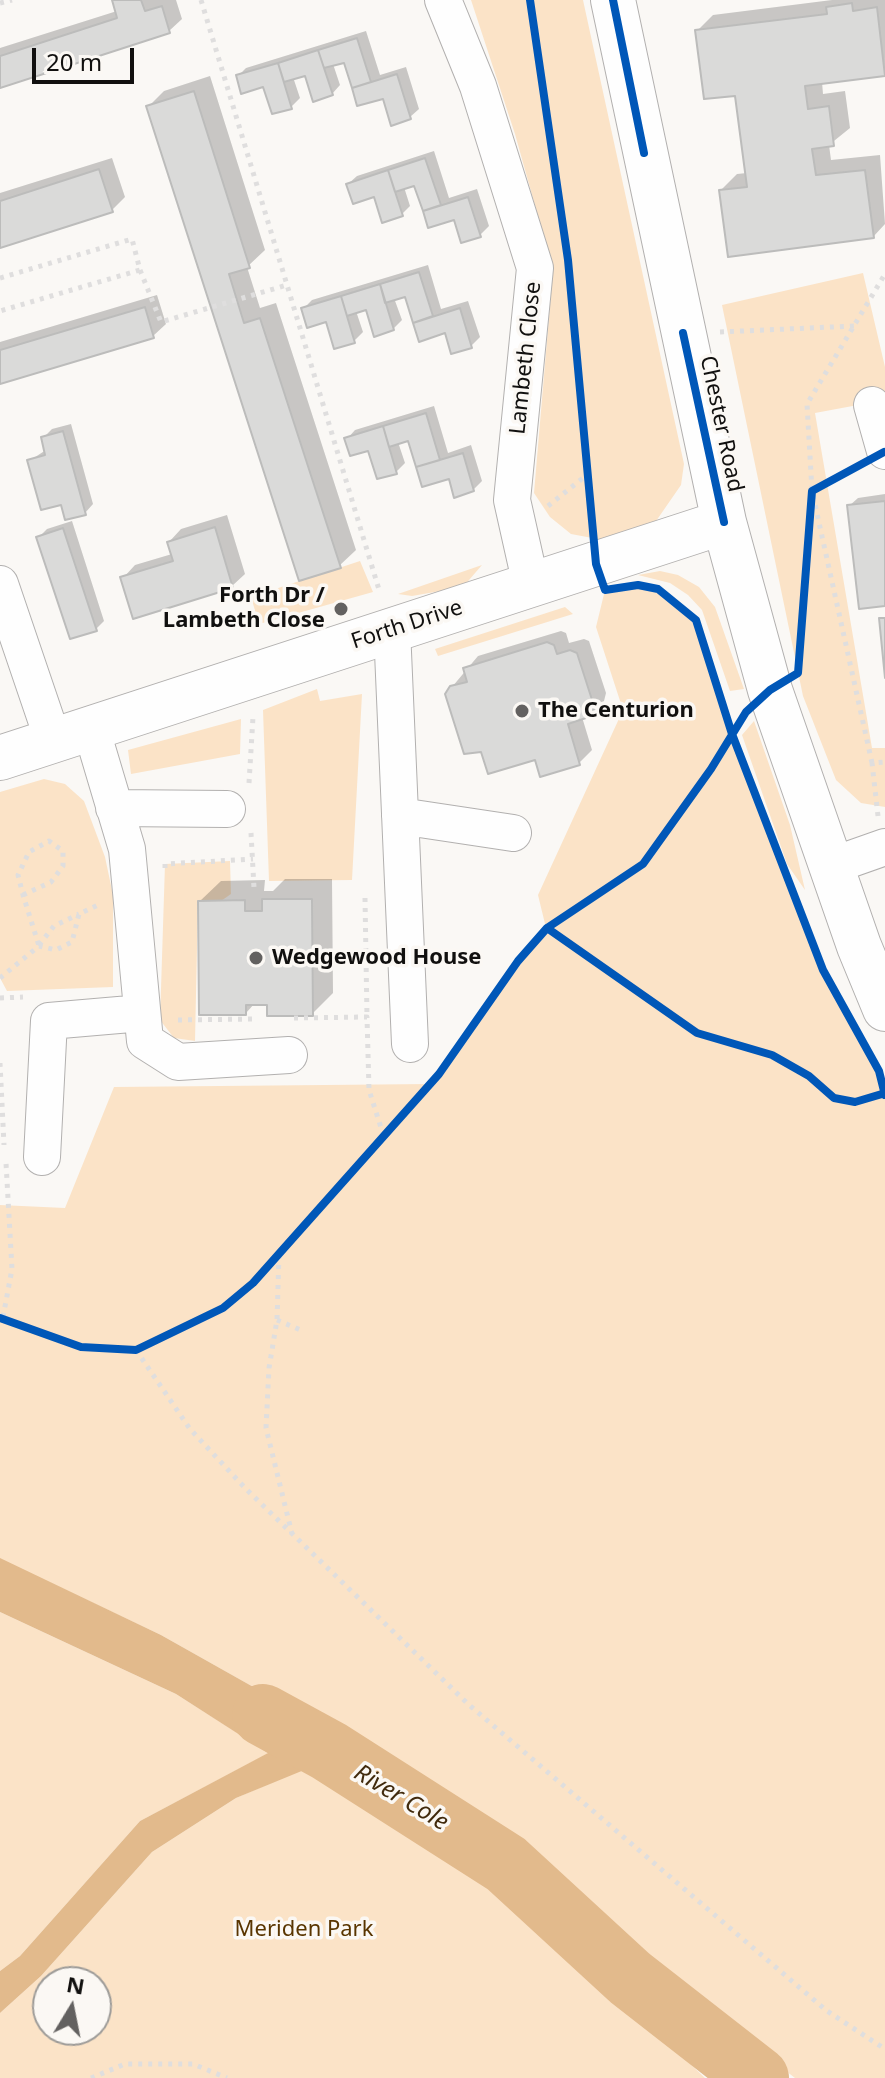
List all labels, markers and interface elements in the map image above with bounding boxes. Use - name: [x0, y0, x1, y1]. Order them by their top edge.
- scale bar: [36, 32, 138, 82]
- text: 20 m: [46, 45, 102, 78]
- street label: Lambeth Close: [505, 280, 547, 436]
- street label: Chester Road: [694, 354, 748, 494]
- place label: Forth Dr / Lambeth Close: [163, 583, 325, 634]
- street label: Forth Drive: [348, 595, 466, 655]
- marker: Forth Dr / Lambeth Close: [332, 600, 350, 618]
- place label: The Centurion: [538, 698, 694, 724]
- marker: The Centurion: [513, 702, 531, 720]
- place label: Wedgewood House: [272, 945, 481, 971]
- marker: Wedgewood House: [247, 949, 265, 967]
- water label: River Cole: [349, 1759, 453, 1837]
- park label: Meriden Park: [235, 1917, 373, 1943]
- north arrow: [32, 1966, 112, 2046]
- text: N: [64, 1968, 87, 2001]

